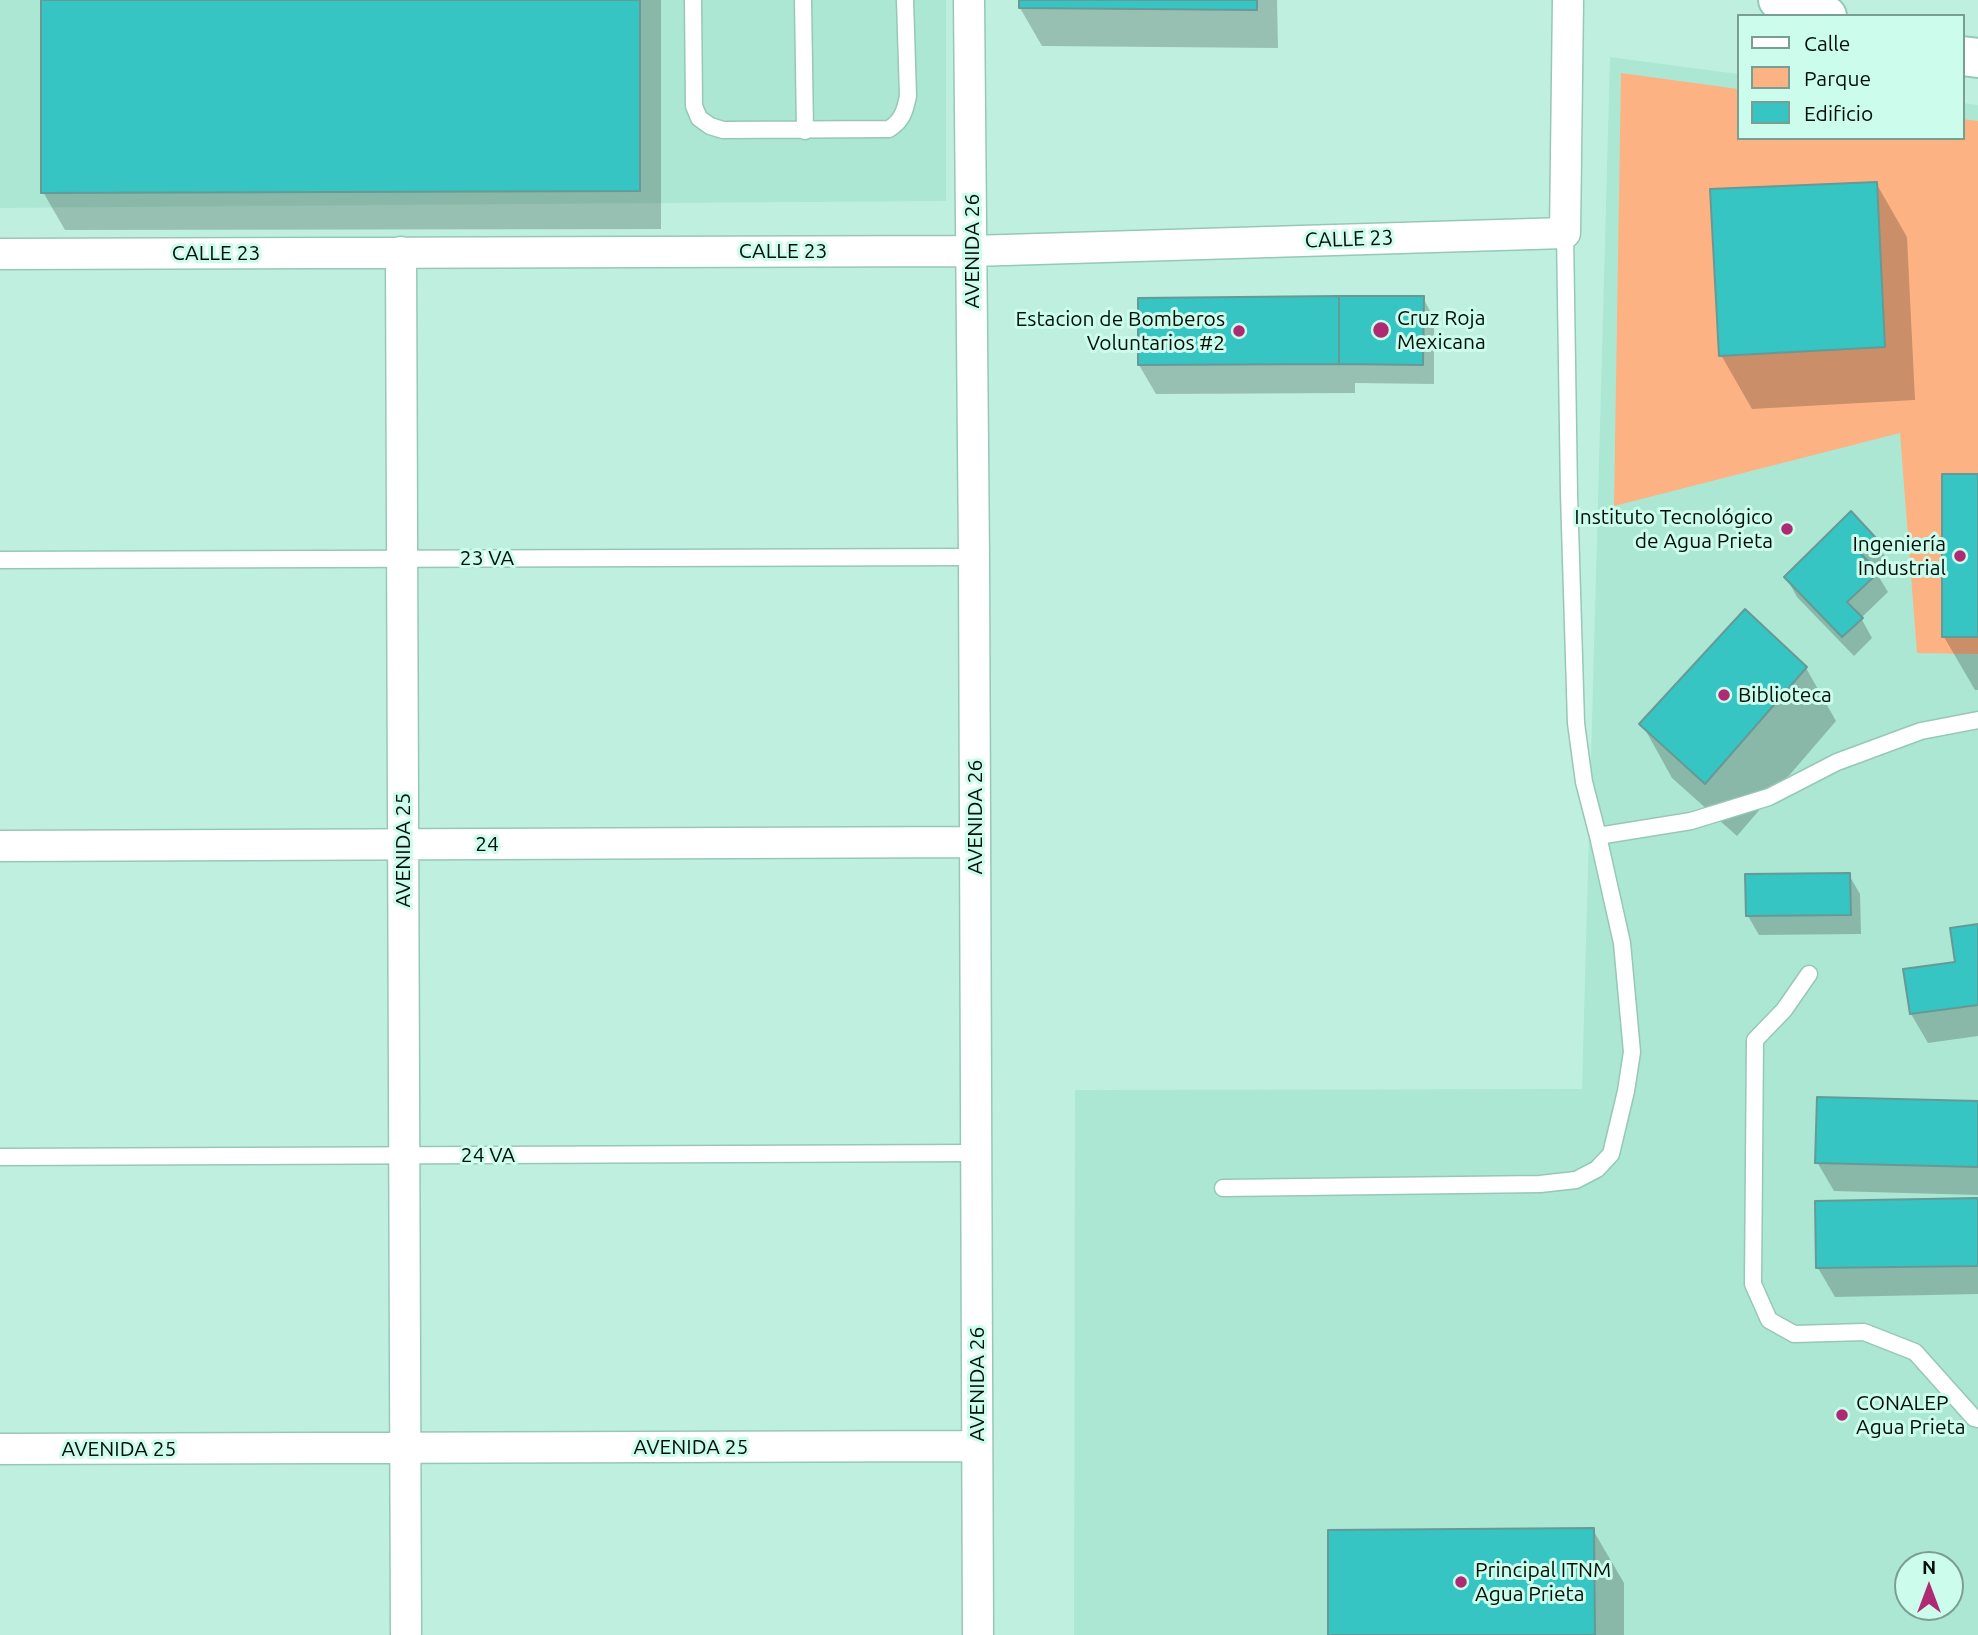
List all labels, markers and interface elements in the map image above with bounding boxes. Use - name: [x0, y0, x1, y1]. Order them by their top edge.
- legend: [1736, 14, 1964, 140]
- text: Calle: [1804, 31, 1850, 55]
- text: Parque: [1804, 66, 1871, 90]
- text: Edificio: [1804, 101, 1873, 125]
- street label: AVENIDA 26: [959, 194, 985, 308]
- street label: CALLE 23: [1304, 225, 1394, 253]
- street label: CALLE 23: [739, 238, 827, 264]
- street label: CALLE 23: [172, 240, 260, 266]
- place label: Cruz Roja Mexicana: [1397, 305, 1486, 355]
- place label: Estacion de Bomberos Voluntarios #2: [1016, 306, 1225, 356]
- marker: Cruz Roja Mexicana: [1371, 320, 1391, 340]
- marker: Estacion de Bomberos Voluntarios #2: [1231, 323, 1247, 339]
- place label: Instituto Tecnológico de Agua Prieta: [1574, 504, 1773, 554]
- marker: Instituto Tecnológico de Agua Prieta: [1779, 521, 1795, 537]
- place label: Ingeniería Industrial: [1852, 531, 1946, 581]
- street label: 23 VA: [460, 545, 514, 571]
- marker: Ingeniería Industrial: [1952, 548, 1968, 564]
- place label: Biblioteca: [1738, 682, 1832, 708]
- marker: Biblioteca: [1716, 687, 1732, 703]
- street label: AVENIDA 26: [962, 760, 988, 874]
- street label: AVENIDA 25: [390, 793, 416, 907]
- street label: 24: [475, 831, 499, 857]
- street label: 24 VA: [461, 1142, 515, 1168]
- street label: AVENIDA 26: [964, 1327, 990, 1441]
- place label: CONALEP Agua Prieta: [1856, 1390, 1966, 1440]
- marker: CONALEP Agua Prieta: [1834, 1407, 1850, 1423]
- street label: AVENIDA 25: [634, 1434, 748, 1460]
- street label: AVENIDA 25: [62, 1436, 176, 1462]
- north arrow: [1894, 1551, 1964, 1621]
- text: N: [1922, 1556, 1936, 1578]
- place label: Principal ITNM Agua Prieta: [1475, 1557, 1611, 1607]
- marker: Principal ITNM Agua Prieta: [1453, 1574, 1469, 1590]

